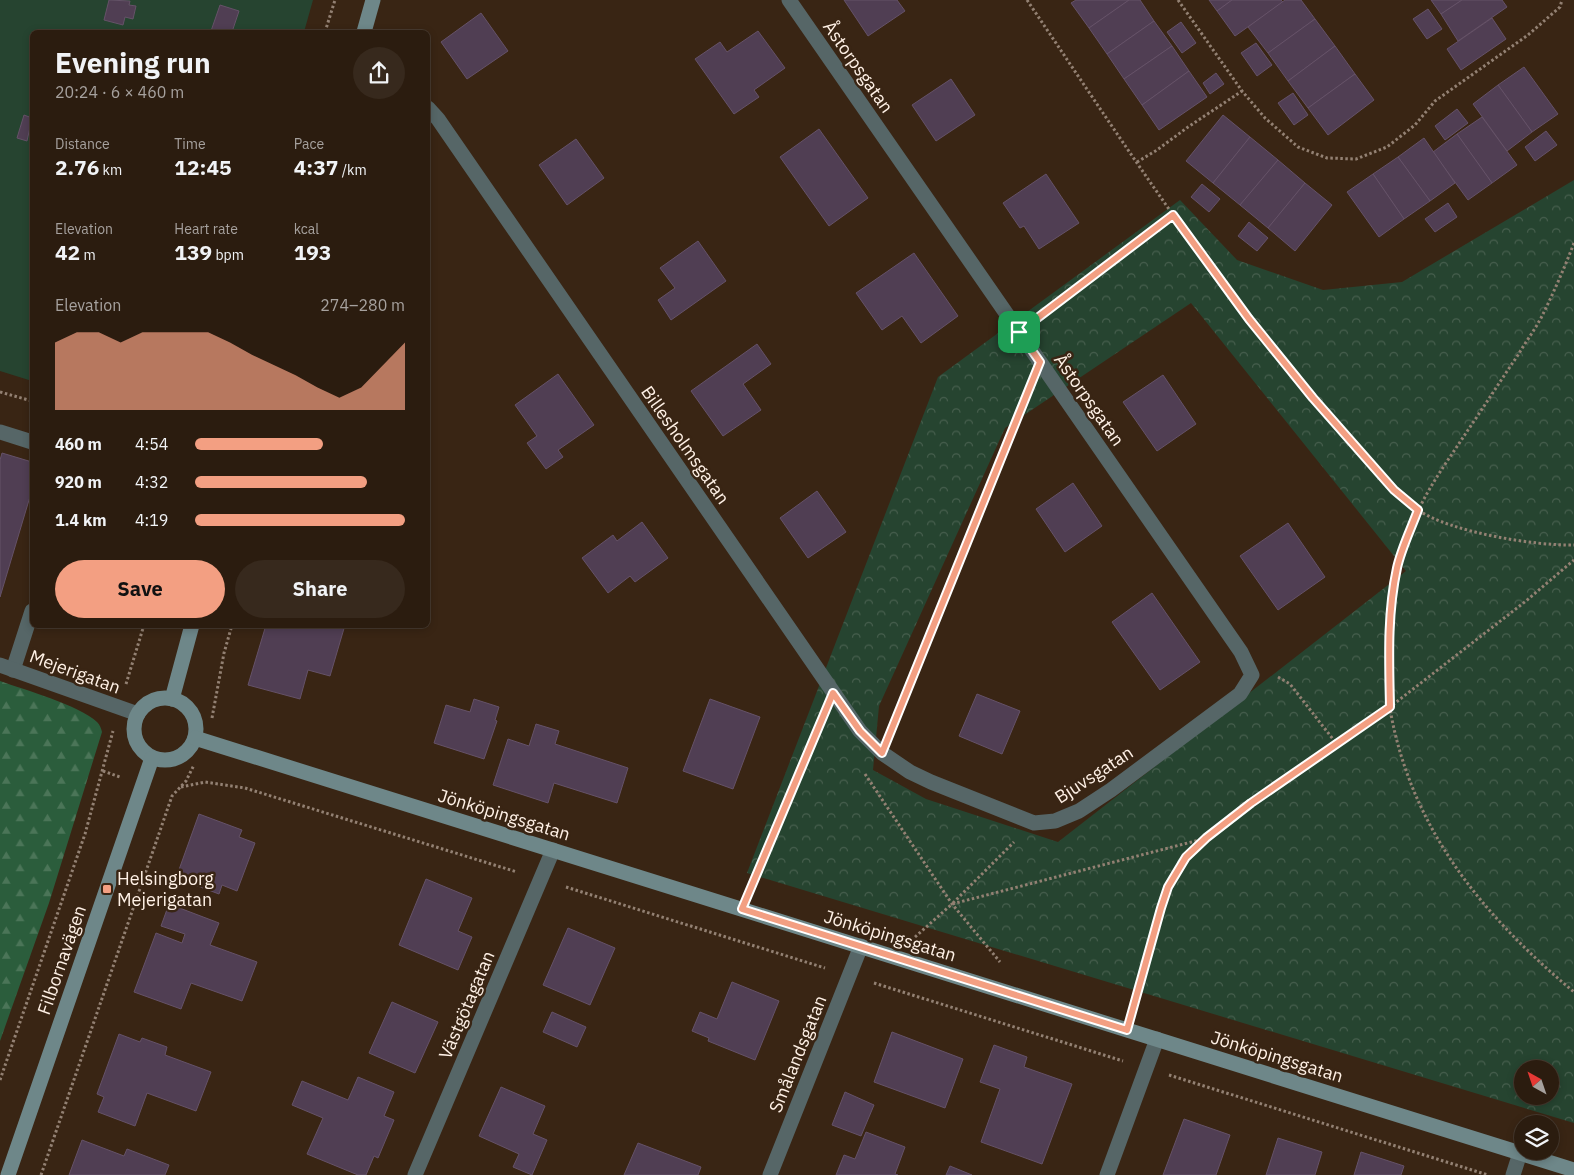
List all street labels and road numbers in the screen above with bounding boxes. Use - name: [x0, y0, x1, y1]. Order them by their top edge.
- street label: Åstorpsgatan: [818, 16, 899, 117]
- street label: Åstorpsgatan: [1049, 349, 1130, 450]
- street label: Billesholmsgatan: [636, 381, 735, 508]
- street label: Mejerigatan: [27, 644, 124, 699]
- street label: Bjuvsgatan: [1050, 741, 1137, 809]
- street label: Jönköpingsgatan: [435, 783, 573, 846]
- street label: Filbornavägen: [32, 902, 91, 1018]
- street label: Jönköpingsgatan: [821, 904, 959, 967]
- street label: Västgötagatan: [433, 947, 500, 1062]
- street label: Smålandsgatan: [764, 992, 832, 1116]
- street label: Jönköpingsgatan: [1208, 1025, 1346, 1088]

